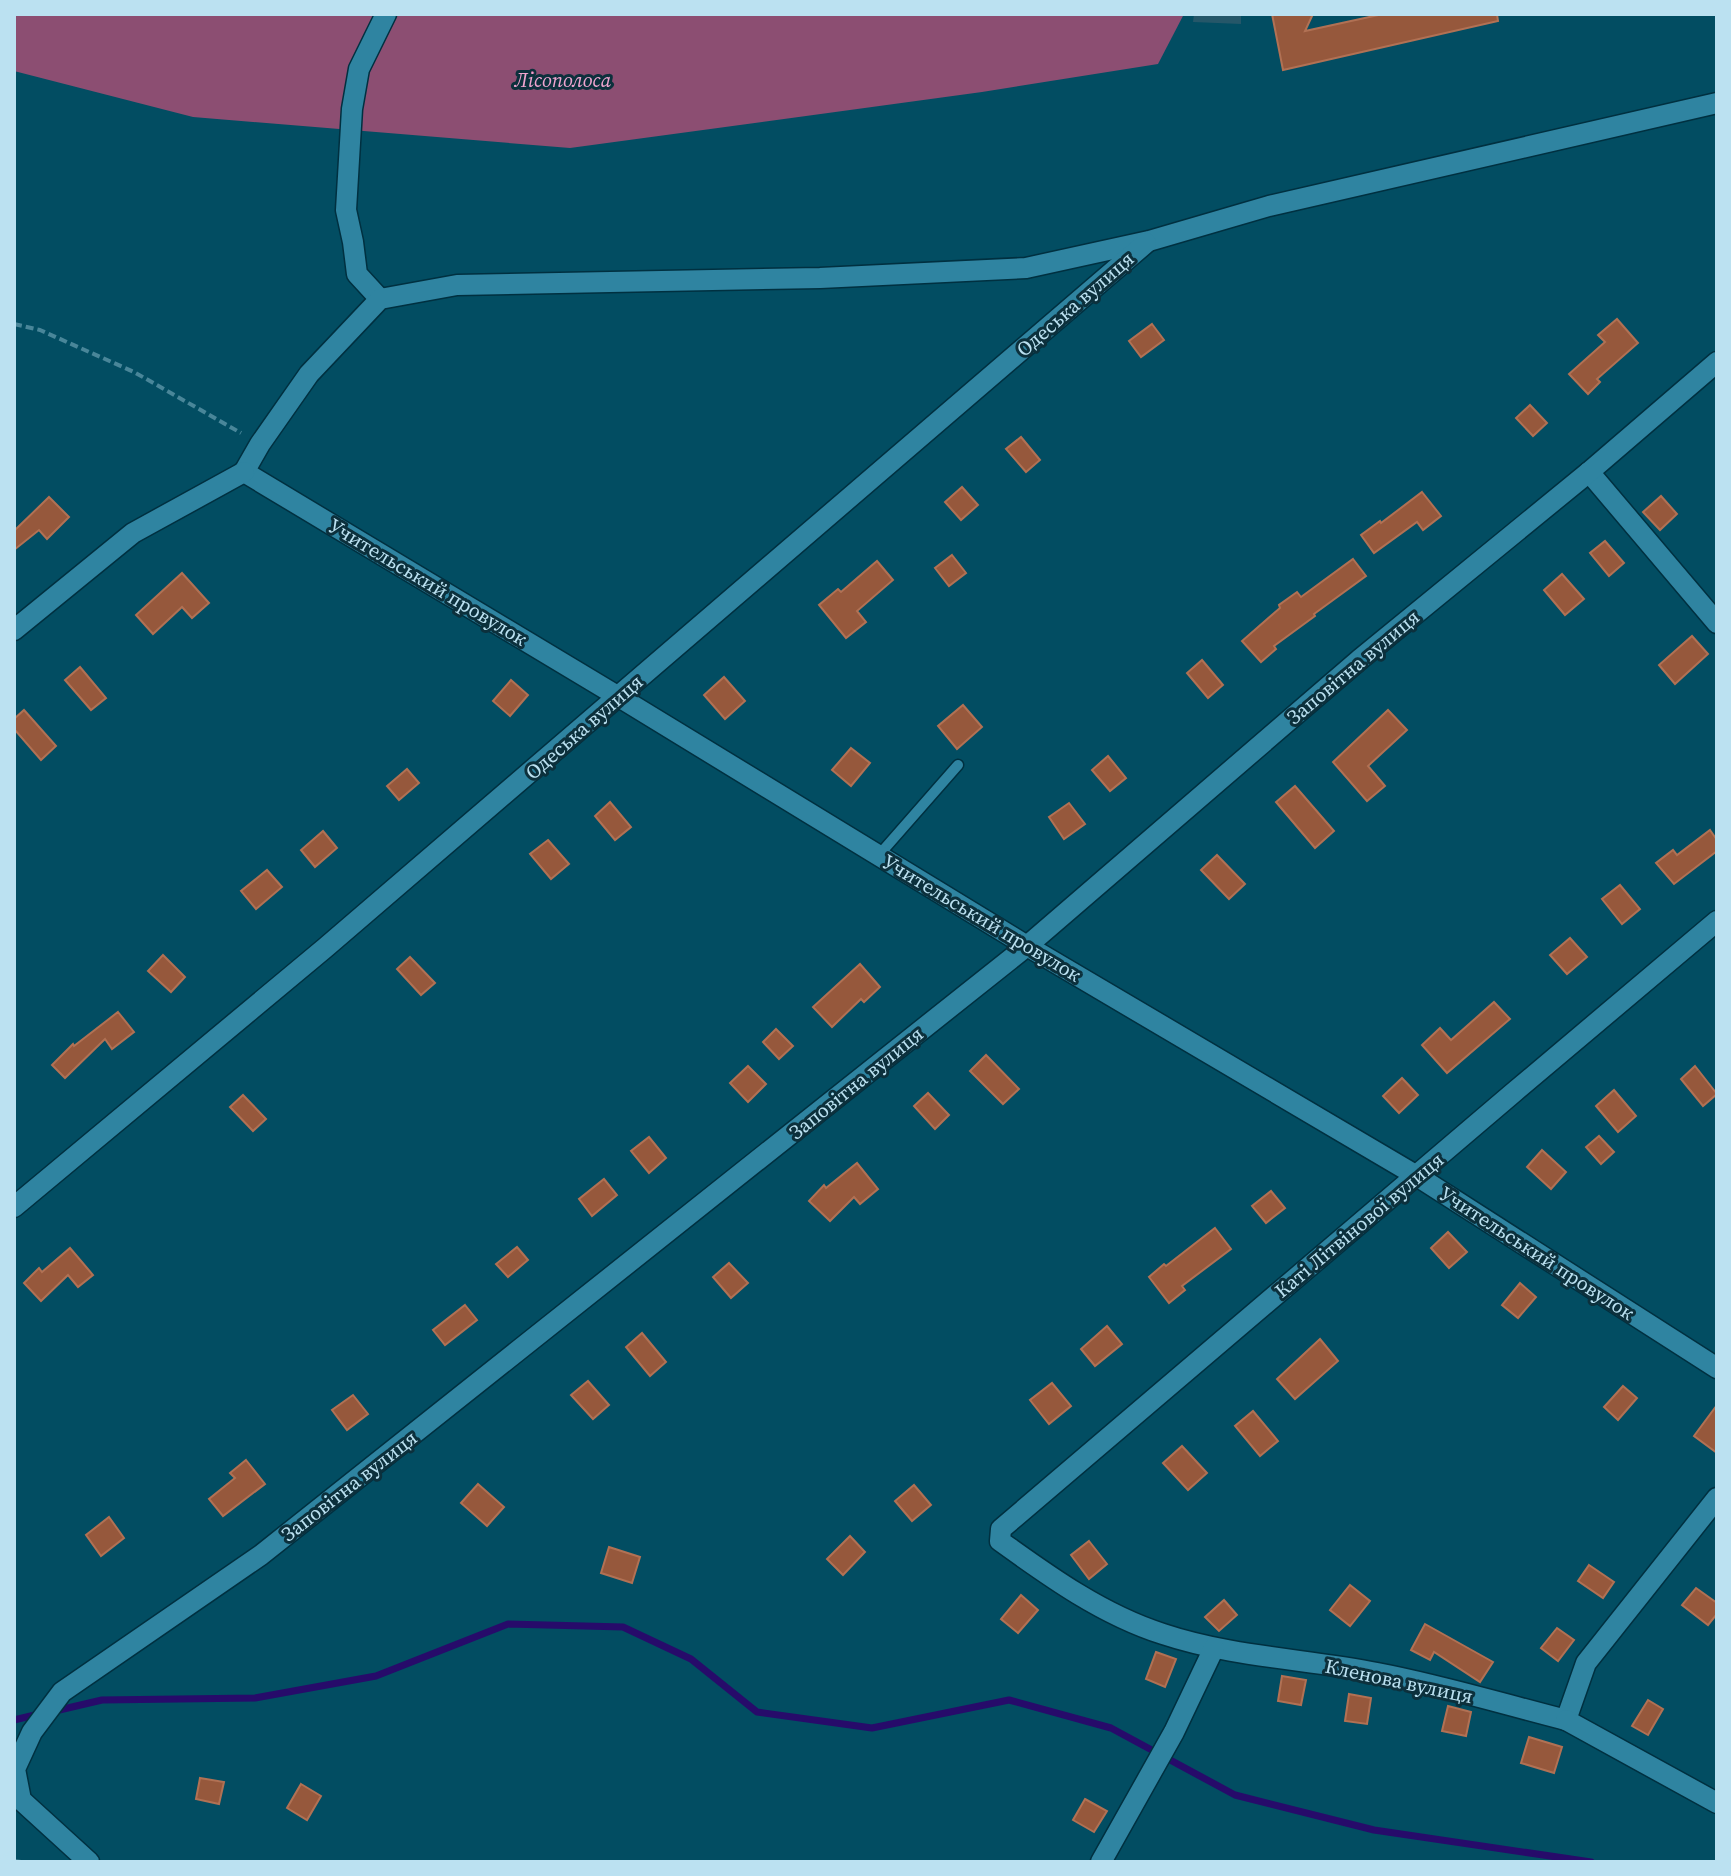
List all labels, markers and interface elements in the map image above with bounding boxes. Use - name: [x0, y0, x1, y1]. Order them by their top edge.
- park label: Лісополоса: [514, 66, 612, 94]
- street label: Одеська вулиця: [1010, 245, 1140, 363]
- street label: Учительський провулок: [323, 511, 533, 653]
- street label: Заповітна вулиця: [1281, 603, 1425, 731]
- street label: Одеська вулиця: [519, 668, 649, 786]
- street label: Учительський провулок: [877, 847, 1087, 989]
- street label: Заповітна вулиця: [783, 1020, 929, 1146]
- street label: Каті Літвінової вулиця: [1268, 1146, 1450, 1304]
- street label: Учительський провулок: [1434, 1179, 1640, 1327]
- street label: Заповітна вулиця: [275, 1424, 423, 1548]
- street label: Кленова вулиця: [1323, 1652, 1475, 1710]

